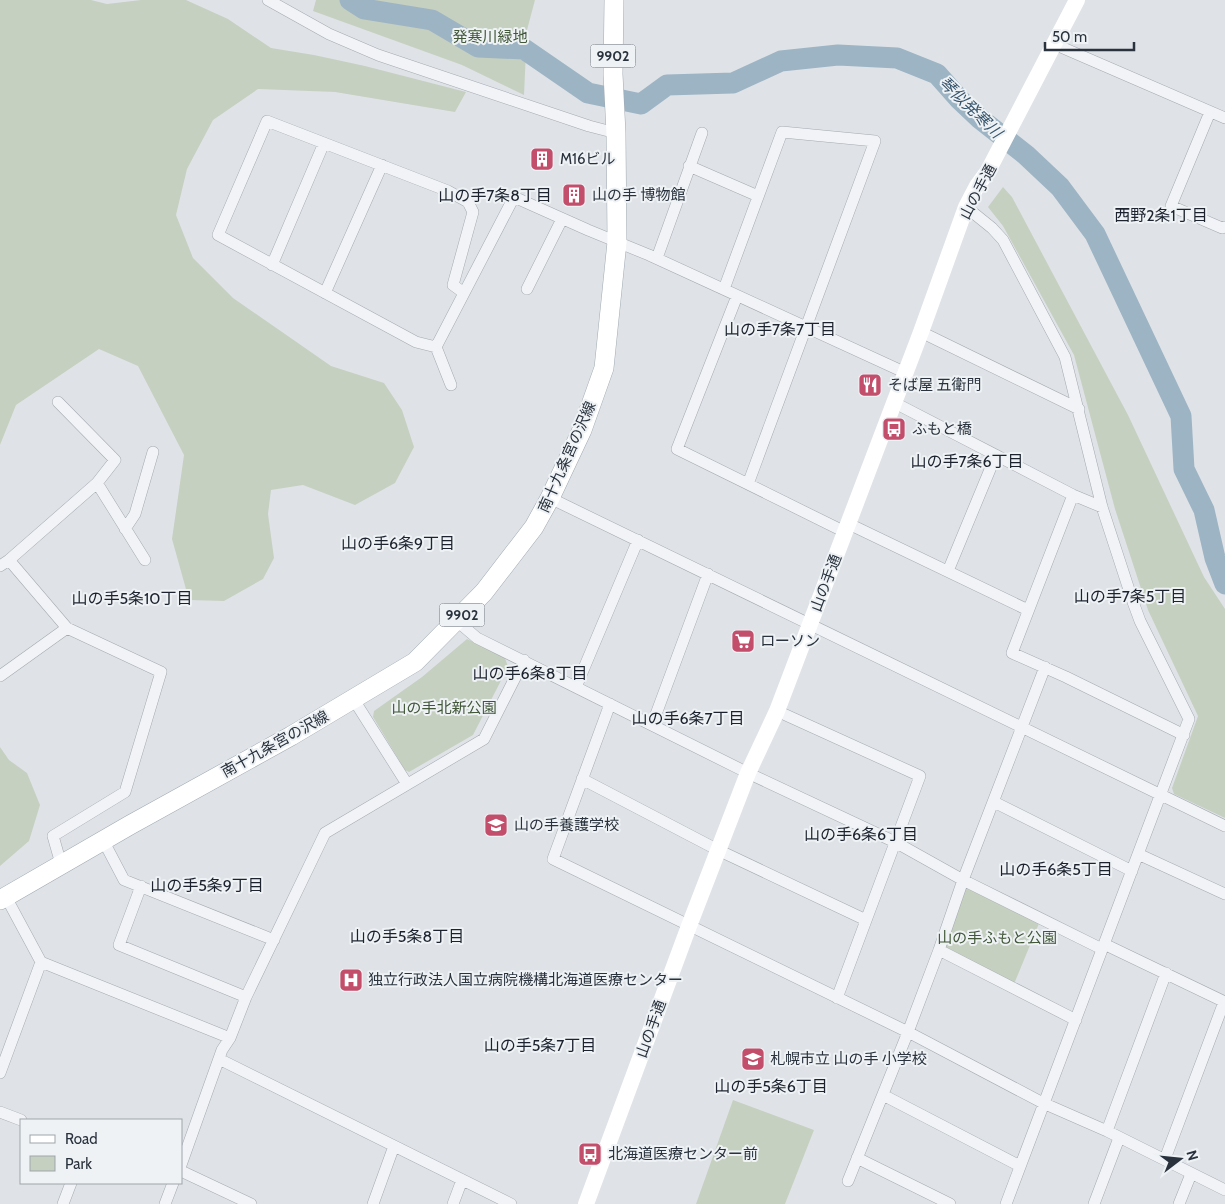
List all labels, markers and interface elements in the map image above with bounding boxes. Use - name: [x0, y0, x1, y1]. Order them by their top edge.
- scale bar: [1045, 20, 1134, 52]
- park label: 発寒川緑地: [452, 28, 528, 46]
- text: 50 m: [1052, 28, 1087, 46]
- road number: 9902: [590, 44, 636, 68]
- water label: 琴似発寒川: [935, 73, 1007, 143]
- building icon: M16ビル: [529, 146, 555, 172]
- place label: M16ビル: [560, 150, 615, 168]
- street label: 山の手通: [956, 161, 1000, 223]
- building icon: 山の手 博物館: [561, 182, 587, 208]
- district label: 山の手7条8丁目: [438, 186, 552, 205]
- place label: 山の手 博物館: [592, 186, 685, 204]
- district label: 西野2条1丁目: [1114, 206, 1208, 225]
- district label: 山の手7条7丁目: [724, 320, 836, 339]
- restaurant icon: そば屋 五衛門: [857, 372, 883, 398]
- place label: そば屋 五衛門: [888, 376, 981, 394]
- street label: 南十九条宮の沢線: [534, 399, 600, 515]
- bus stop icon: ふもと橋: [881, 416, 907, 442]
- place label: ふもと橋: [912, 420, 972, 438]
- district label: 山の手7条6丁目: [910, 452, 1024, 471]
- district label: 山の手6条9丁目: [341, 534, 455, 553]
- street label: 山の手通: [807, 552, 845, 614]
- district label: 山の手7条5丁目: [1074, 587, 1186, 606]
- district label: 山の手5条10丁目: [71, 589, 193, 608]
- road number: 9902: [440, 604, 484, 626]
- supermarket icon: ローソン: [730, 628, 756, 654]
- place label: ローソン: [760, 632, 820, 650]
- district label: 山の手6条8丁目: [473, 664, 587, 683]
- park label: 山の手北新公園: [391, 699, 497, 717]
- street label: 南十九条宮の沢線: [218, 707, 332, 781]
- district label: 山の手6条7丁目: [631, 709, 745, 728]
- school or university icon: 山の手養護学校: [483, 812, 509, 838]
- place label: 山の手養護学校: [514, 816, 619, 834]
- district label: 山の手6条6丁目: [804, 825, 918, 844]
- district label: 山の手6条5丁目: [999, 860, 1113, 879]
- district label: 山の手5条9丁目: [150, 876, 264, 895]
- district label: 山の手5条8丁目: [350, 927, 464, 946]
- park label: 山の手ふもと公園: [937, 929, 1057, 947]
- hospital icon: 独立行政法人国立病院機構北海道医療センター: [338, 967, 364, 993]
- place label: 独立行政法人国立病院機構北海道医療センター: [368, 971, 683, 989]
- street label: 山の手通: [632, 998, 670, 1060]
- district label: 山の手5条7丁目: [484, 1036, 596, 1055]
- school or university icon: 札幌市立 山の手 小学校: [740, 1046, 766, 1072]
- place label: 札幌市立 山の手 小学校: [770, 1050, 927, 1068]
- district label: 山の手5条6丁目: [714, 1077, 828, 1096]
- legend: [20, 1119, 182, 1184]
- text: Road: [65, 1130, 98, 1148]
- north arrow: [1155, 1134, 1205, 1184]
- bus stop icon: 北海道医療センター前: [577, 1141, 603, 1167]
- place label: 北海道医療センター前: [608, 1145, 758, 1163]
- text: N: [1182, 1148, 1203, 1163]
- text: Park: [65, 1155, 92, 1173]

